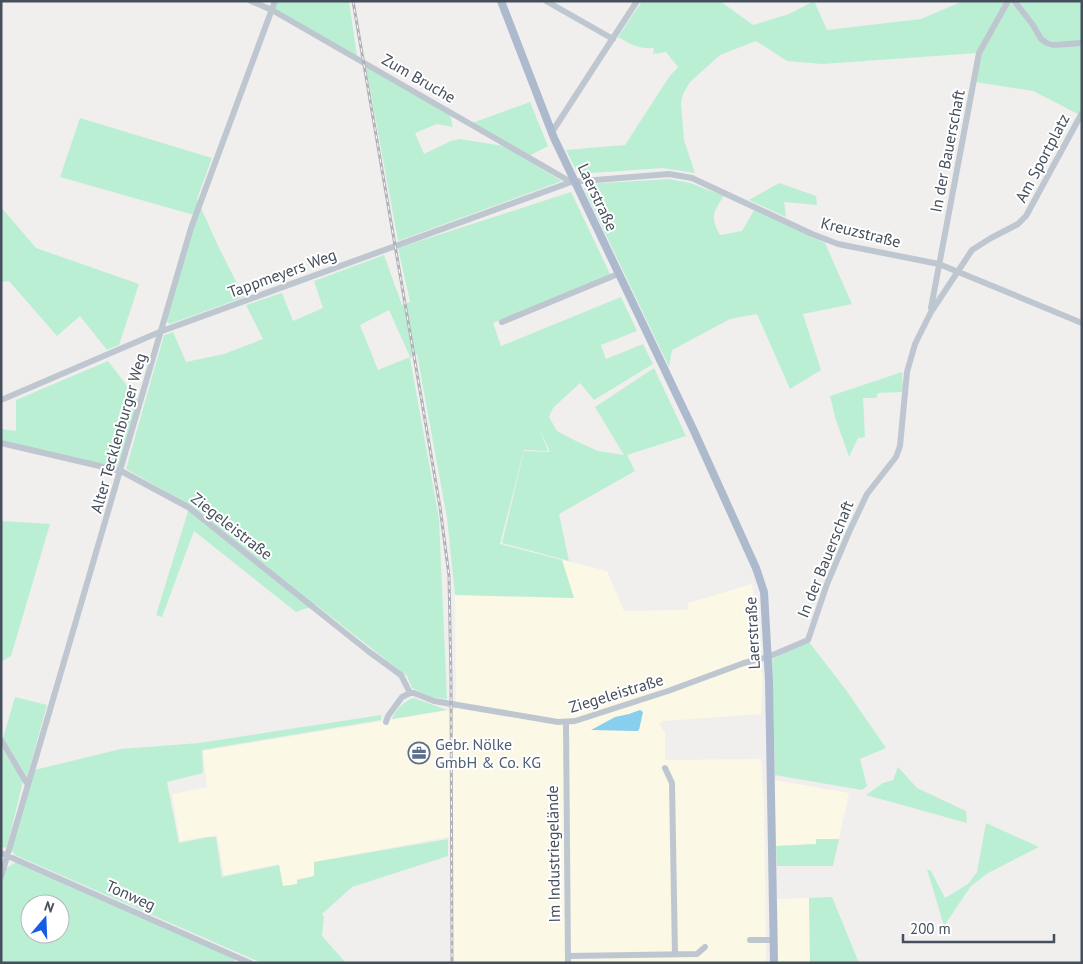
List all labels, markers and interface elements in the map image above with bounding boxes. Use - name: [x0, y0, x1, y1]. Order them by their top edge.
- street label: Zum Bruche: [379, 49, 459, 107]
- street label: In der Bauerschaft: [925, 87, 969, 214]
- street label: Am Sportplatz: [1010, 110, 1074, 206]
- street label: Laerstraße: [574, 160, 622, 234]
- street label: Kreuzstraße: [819, 212, 903, 252]
- street label: Tappmeyers Weg: [225, 244, 339, 302]
- street label: Alter Tecklenburger Weg: [86, 351, 150, 515]
- street label: Ziegeleistraße: [187, 488, 277, 564]
- street label: In der Bauerschaft: [792, 497, 858, 620]
- street label: Laerstraße: [740, 596, 764, 670]
- street label: Ziegeleistraße: [566, 669, 666, 717]
- place label: Gebr. Nölke GmbH & Co. KG: [435, 734, 541, 772]
- office icon: Gebr. Nölke GmbH & Co. KG: [407, 741, 431, 765]
- street label: Im Industriegelände: [542, 785, 564, 923]
- street label: Tonweg: [103, 875, 159, 915]
- north arrow: [20, 894, 70, 944]
- text: N: [42, 897, 57, 917]
- scale bar: [903, 912, 1054, 944]
- text: 200 m: [910, 919, 951, 938]

